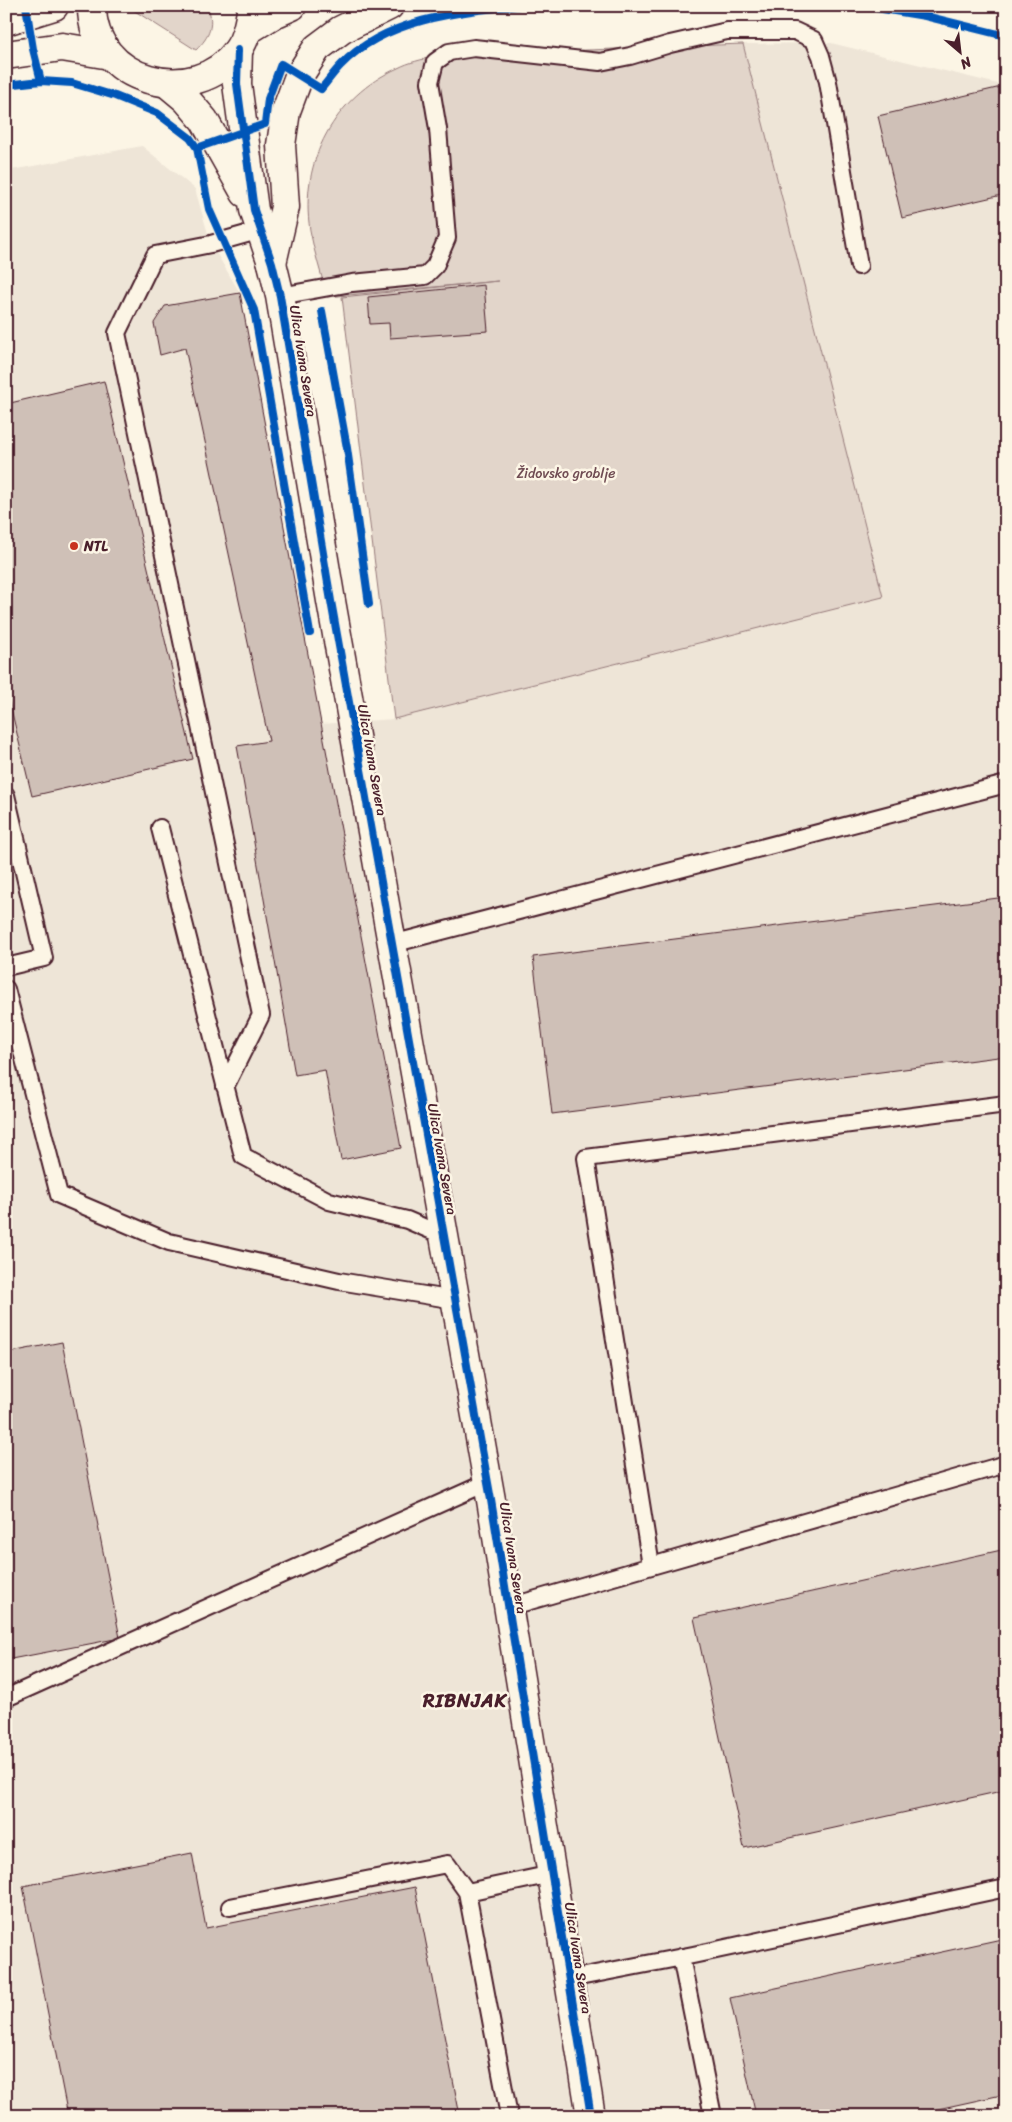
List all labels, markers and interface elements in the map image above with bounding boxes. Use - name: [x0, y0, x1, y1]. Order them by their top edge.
- north arrow: [934, 28, 984, 78]
- text: N: [955, 49, 977, 76]
- street label: Ulica Ivana Severa: [282, 303, 324, 419]
- park label: Židovsko groblje: [516, 461, 616, 486]
- place label: NTL: [83, 534, 108, 559]
- marker: NTL: [68, 540, 80, 552]
- street label: Ulica Ivana Severa: [350, 702, 394, 818]
- street label: Ulica Ivana Severa: [420, 1101, 464, 1217]
- street label: Ulica Ivana Severa: [492, 1500, 534, 1616]
- district label: RIBNJAK: [422, 1684, 508, 1717]
- street label: Ulica Ivana Severa: [557, 1900, 599, 2016]

